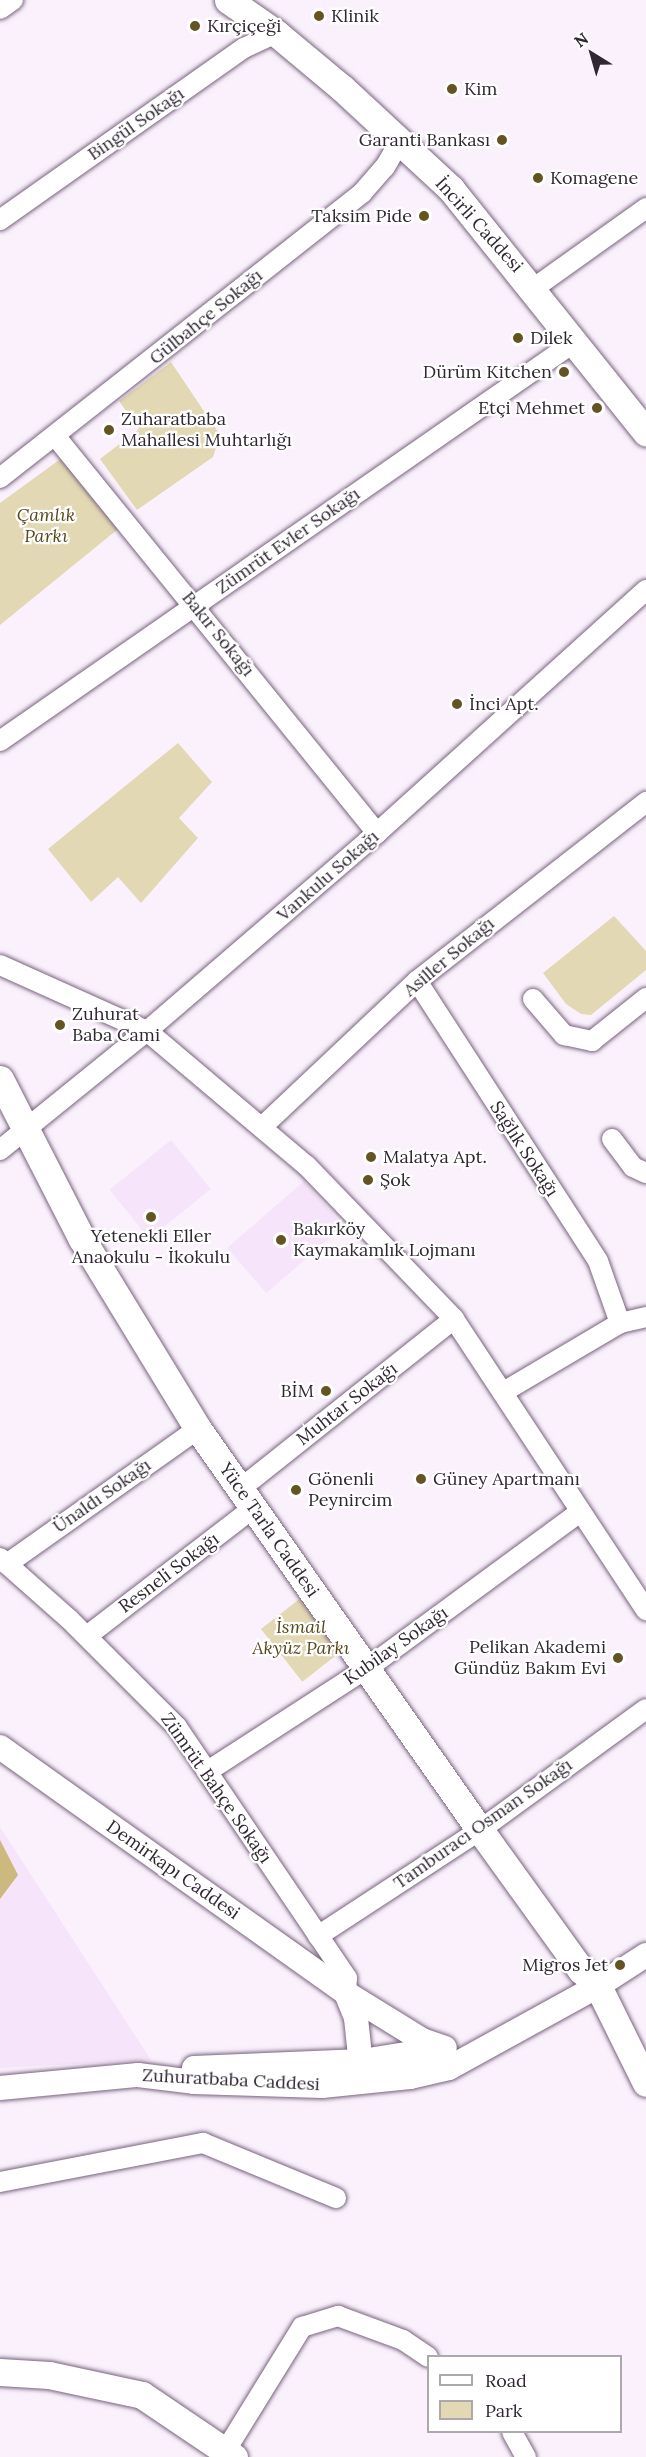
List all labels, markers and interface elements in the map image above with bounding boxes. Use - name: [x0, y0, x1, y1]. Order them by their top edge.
- place label: Klinik: [331, 5, 379, 27]
- marker: Klinik: [312, 9, 326, 23]
- place label: Kırçiçeği: [207, 15, 281, 37]
- marker: Kırçiçeği: [188, 19, 202, 33]
- north arrow: [562, 24, 622, 84]
- text: N: [570, 28, 592, 51]
- place label: Kim: [464, 78, 497, 100]
- marker: Kim: [445, 82, 459, 96]
- street label: Bingül Sokağı: [84, 83, 188, 165]
- place label: Garanti Bankası: [359, 129, 490, 151]
- marker: Garanti Bankası: [495, 133, 509, 147]
- place label: Komagene: [550, 167, 638, 189]
- marker: Komagene: [531, 171, 545, 185]
- street label: İncirli Caddesi: [431, 173, 527, 277]
- place label: Taksim Pide: [311, 205, 412, 227]
- marker: Taksim Pide: [417, 209, 431, 223]
- street label: Gülbahçe Sokağı: [145, 265, 267, 369]
- place label: Dilek: [530, 327, 573, 349]
- marker: Dilek: [511, 331, 525, 345]
- place label: Dürüm Kitchen: [423, 361, 552, 383]
- marker: Dürüm Kitchen: [557, 365, 571, 379]
- place label: Etçi Mehmet: [478, 397, 585, 419]
- marker: Etçi Mehmet: [590, 401, 604, 415]
- place label: Zuharatbaba Mahallesi Muhtarlığı: [121, 409, 292, 452]
- marker: Zuharatbaba Mahallesi Muhtarlığı: [102, 423, 116, 437]
- street label: Zümrüt Evler Sokağı: [212, 483, 364, 599]
- park label: Çamlık Parkı: [17, 505, 75, 548]
- street label: Bakır Sokağı: [177, 587, 259, 681]
- place label: İnci Apt.: [469, 693, 539, 715]
- marker: İnci Apt.: [450, 697, 464, 711]
- street label: Vankulu Sokağı: [273, 826, 383, 926]
- street label: Asiller Sokağı: [399, 913, 499, 1001]
- place label: Zuhurat Baba Cami: [72, 1004, 160, 1046]
- marker: Zuhurat Baba Cami: [53, 1018, 67, 1032]
- street label: Sağlık Sokağı: [485, 1097, 563, 1201]
- place label: Malatya Apt.: [383, 1146, 487, 1168]
- marker: Malatya Apt.: [364, 1150, 378, 1164]
- place label: Şok: [380, 1169, 410, 1191]
- marker: Şok: [361, 1173, 375, 1187]
- marker: Yetenekli Eller Anaokulu - İkokulu: [144, 1210, 158, 1224]
- place label: Bakırköy Kaymakamlık Lojmanı: [293, 1219, 476, 1262]
- place label: Yetenekli Eller Anaokulu - İkokulu: [72, 1226, 230, 1268]
- marker: Bakırköy Kaymakamlık Lojmanı: [274, 1233, 288, 1247]
- street label: Muhtar Sokağı: [292, 1358, 402, 1450]
- place label: BİM: [280, 1380, 314, 1402]
- marker: BİM: [319, 1384, 333, 1398]
- street label: Ünaldı Sokağı: [49, 1454, 155, 1538]
- street label: Yüce Tarla Caddesi: [215, 1459, 323, 1601]
- place label: Güney Apartmanı: [433, 1468, 580, 1490]
- place label: Gönenli Peynircim: [308, 1469, 392, 1512]
- marker: Güney Apartmanı: [414, 1472, 428, 1486]
- marker: Gönenli Peynircim: [289, 1483, 303, 1497]
- street label: Resneli Sokağı: [115, 1528, 223, 1618]
- street label: Kubilay Sokağı: [340, 1602, 452, 1690]
- park label: İsmail Akyüz Parkı: [252, 1617, 350, 1660]
- place label: Pelikan Akademi Gündüz Bakım Evi: [454, 1637, 606, 1680]
- marker: Pelikan Akademi Gündüz Bakım Evi: [611, 1651, 625, 1665]
- street label: Zümrüt Bahçe Sokağı: [156, 1709, 276, 1867]
- street label: Tamburacı Osman Sokağı: [390, 1754, 576, 1894]
- street label: Demirkapı Caddesi: [102, 1816, 244, 1924]
- place label: Migros Jet: [522, 1954, 608, 1976]
- marker: Migros Jet: [613, 1958, 627, 1972]
- street label: Zuhuratbaba Caddesi: [142, 2065, 320, 2095]
- legend: [427, 2355, 622, 2433]
- text: Road: [485, 2369, 527, 2392]
- text: Park: [485, 2399, 522, 2422]

